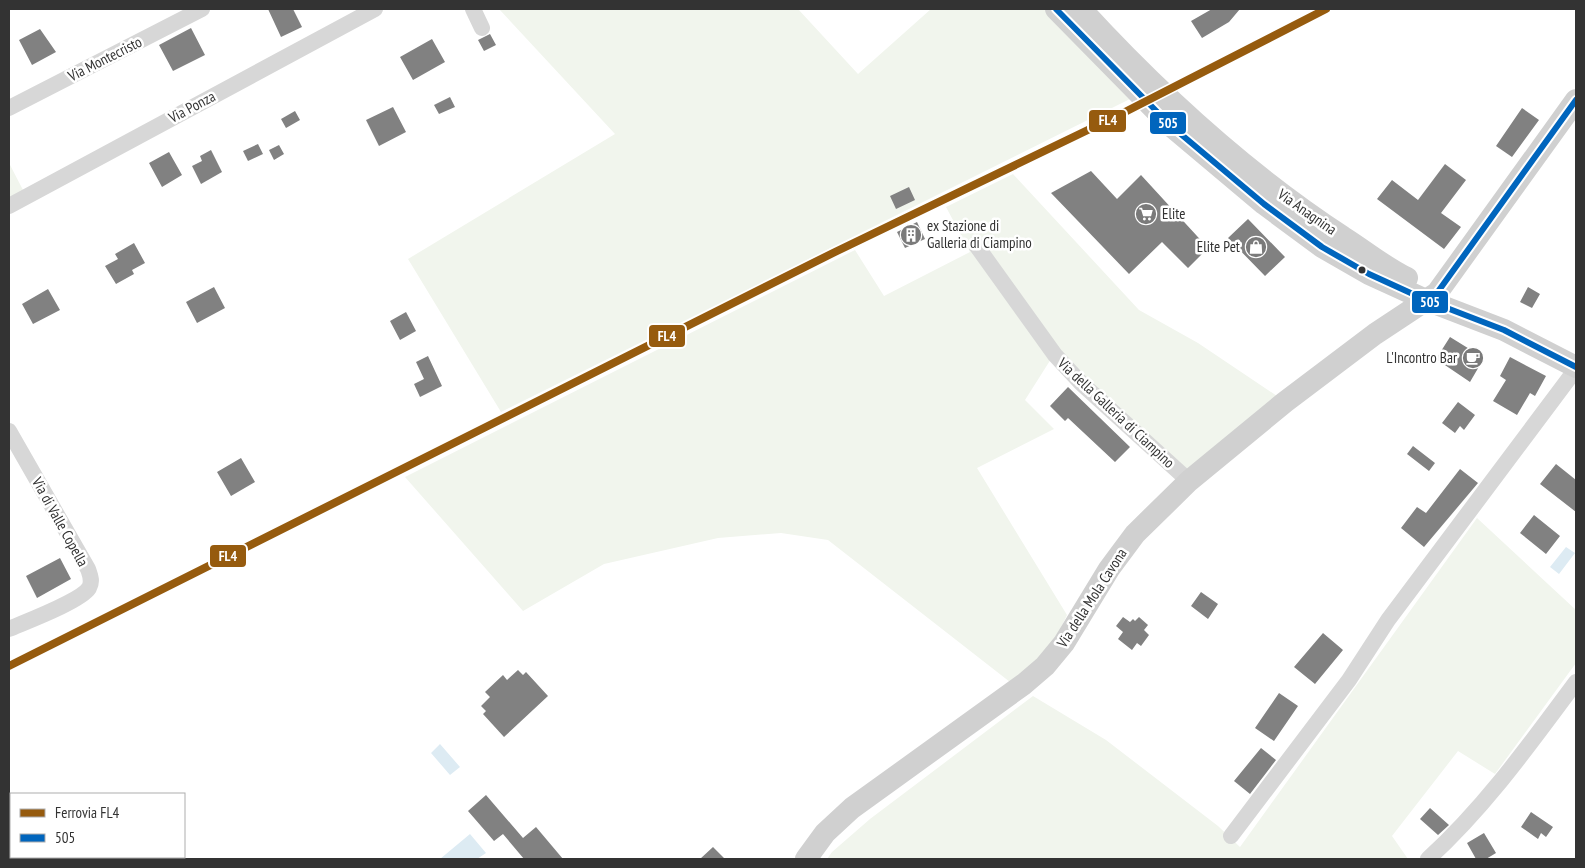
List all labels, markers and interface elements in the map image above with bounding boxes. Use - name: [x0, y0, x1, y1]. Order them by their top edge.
- street label: Via Montecristo: [64, 32, 145, 86]
- street label: Via Ponza: [164, 86, 218, 127]
- line badge: FL4: [1088, 109, 1127, 133]
- text: FL4: [1099, 111, 1118, 129]
- line badge: 505: [1149, 111, 1187, 135]
- text: 505: [1158, 114, 1178, 132]
- street label: Via Anagnina: [1273, 184, 1340, 239]
- supermarket icon: Elite: [1134, 202, 1158, 226]
- place label: Elite: [1162, 204, 1185, 223]
- place label: ex Stazione di Galleria di Ciampino: [927, 216, 1032, 252]
- building icon: ex Stazione di Galleria di Ciampino: [899, 223, 923, 247]
- shop icon: Elite Pet: [1244, 235, 1268, 259]
- place label: Elite Pet: [1197, 237, 1240, 256]
- unlabelled marker: [1357, 265, 1367, 275]
- line badge: 505: [1411, 290, 1449, 314]
- text: 505: [1420, 293, 1440, 311]
- line badge: FL4: [648, 324, 686, 348]
- text: FL4: [658, 327, 677, 345]
- cafe icon: L'Incontro Bar: [1461, 346, 1485, 370]
- place label: L'Incontro Bar: [1386, 348, 1458, 367]
- street label: Via della Galleria di Ciampino: [1053, 353, 1179, 472]
- street label: Via di Valle Copella: [28, 473, 93, 570]
- line badge: FL4: [209, 544, 247, 568]
- street label: Via della Mola Cavona: [1052, 545, 1131, 652]
- text: FL4: [219, 547, 238, 565]
- legend: [10, 793, 185, 858]
- text: Ferrovia FL4: [55, 803, 120, 822]
- text: 505: [55, 828, 75, 847]

